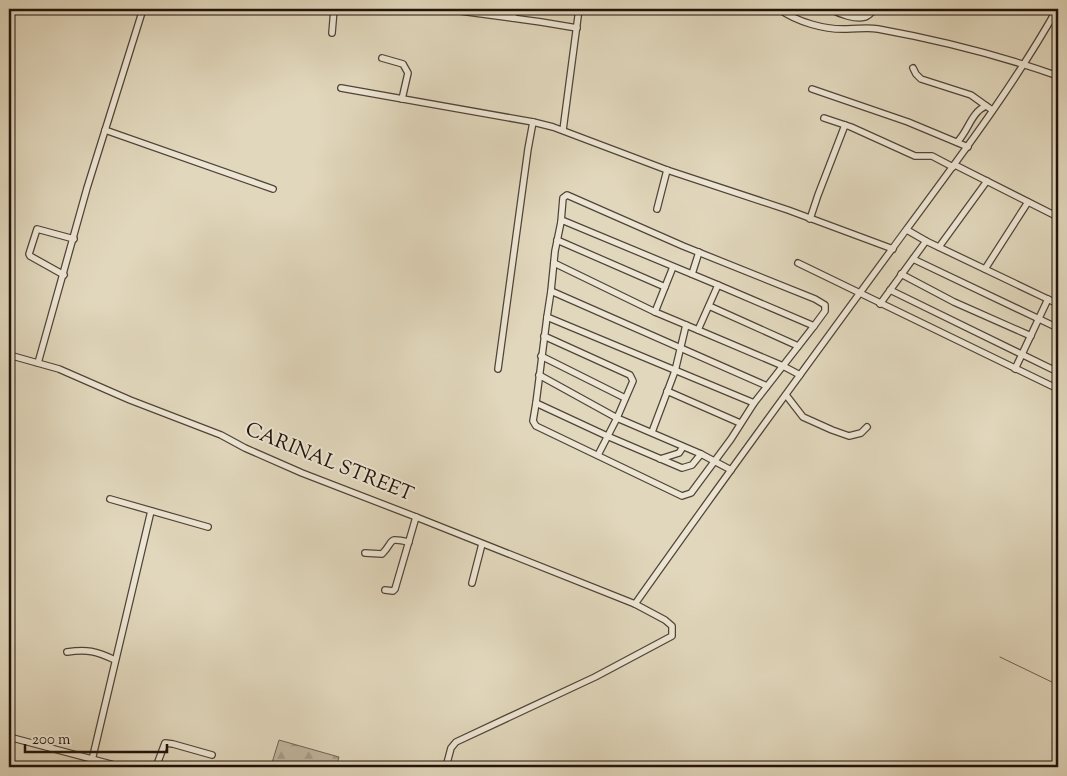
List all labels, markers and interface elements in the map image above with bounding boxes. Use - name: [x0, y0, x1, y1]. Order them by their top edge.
- street label: CARINAL STREET: [240, 416, 418, 510]
- scale bar: [25, 721, 168, 753]
- text: 200 m: [32, 730, 71, 751]

